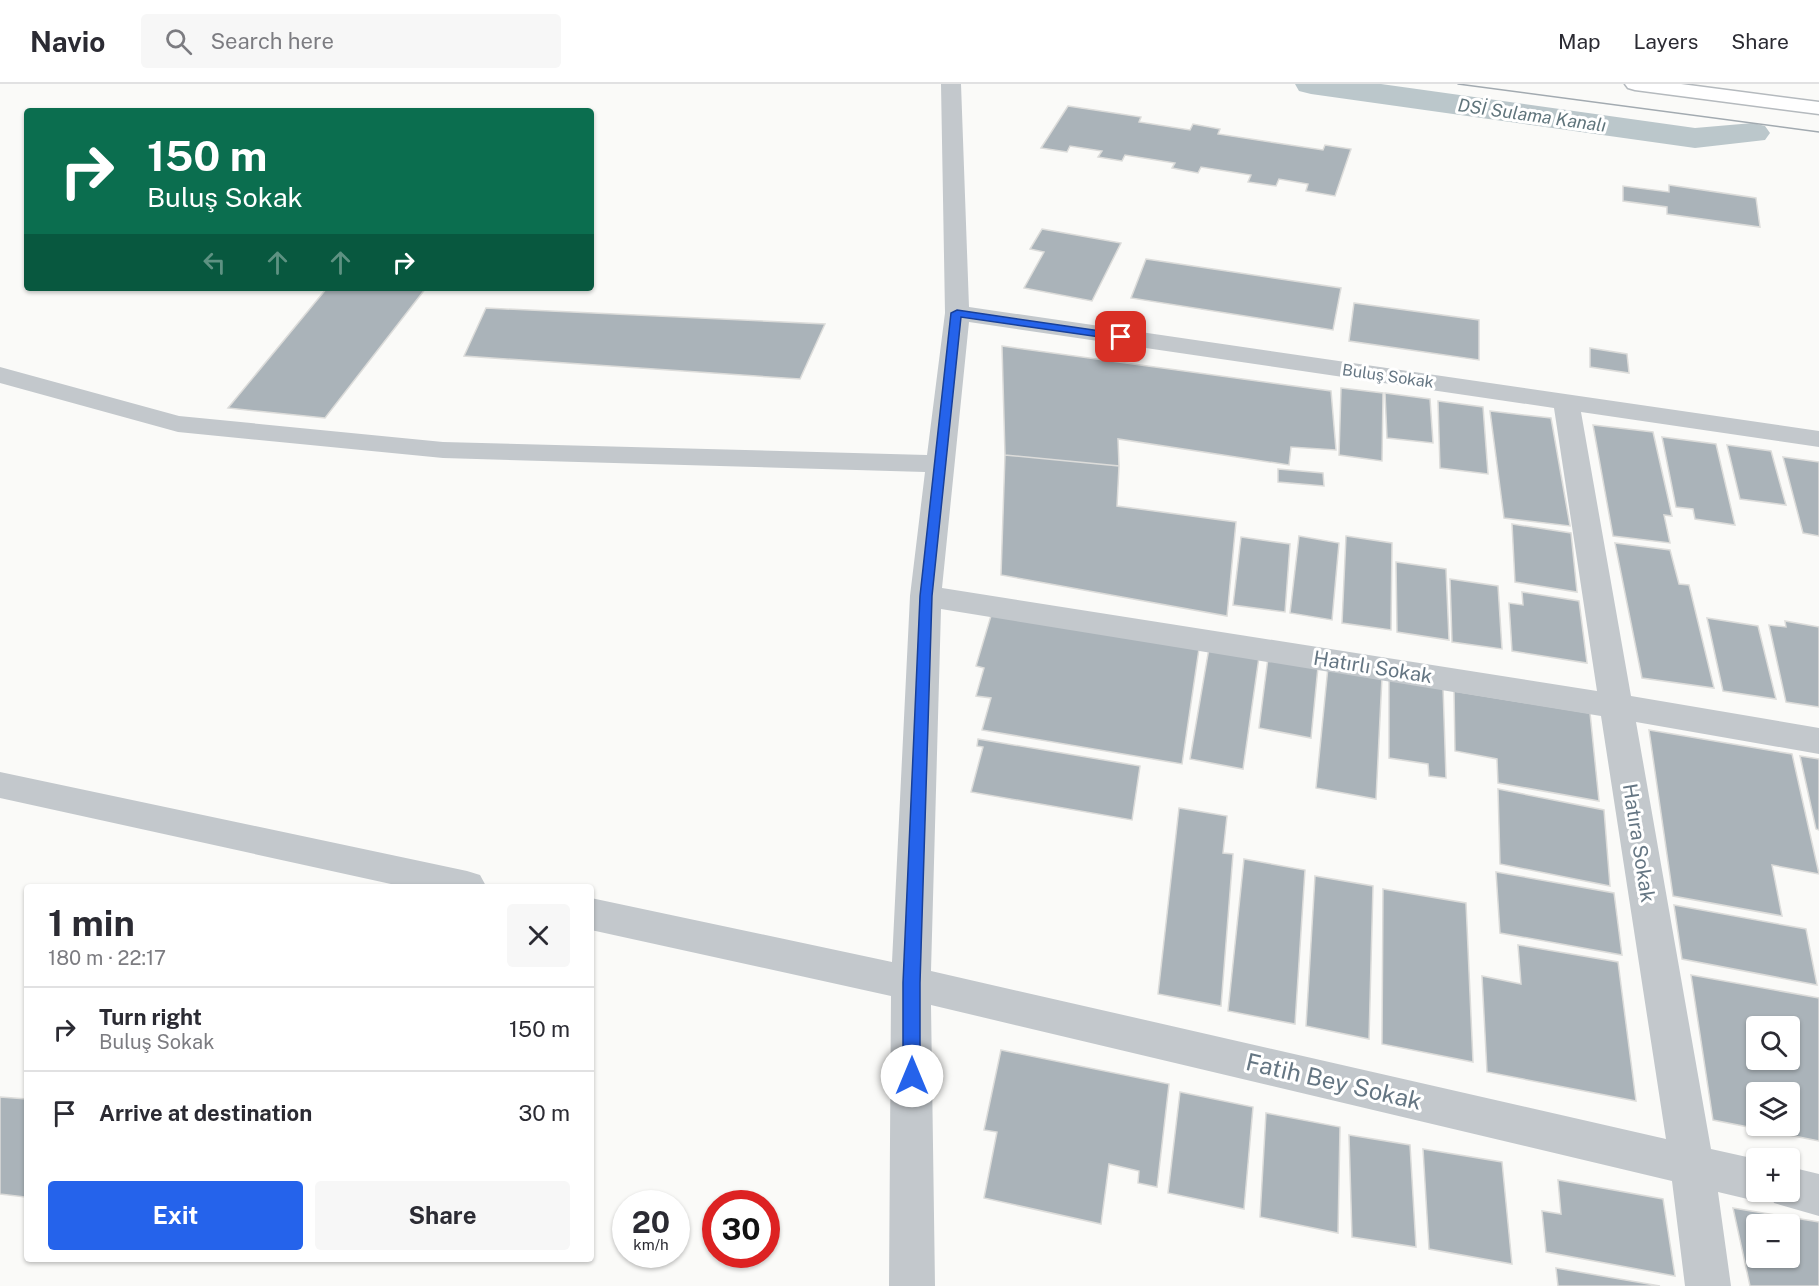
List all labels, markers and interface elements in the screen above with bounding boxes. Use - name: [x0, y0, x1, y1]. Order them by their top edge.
- search box: [141, 14, 561, 68]
- text: Navio: [30, 25, 105, 58]
- icon: search: [162, 25, 195, 58]
- text: Search here: [210, 28, 334, 54]
- text: Map: [1558, 29, 1601, 54]
- text: Layers: [1634, 29, 1698, 54]
- text: Share: [1731, 29, 1789, 54]
- water label: DSİ Sulama Kanalı: [1457, 93, 1608, 136]
- text: 150 m: [147, 131, 267, 180]
- icon: right: [48, 132, 126, 210]
- text: Buluş Sokak: [147, 181, 303, 213]
- icon: left: [198, 246, 231, 279]
- icon: ahead: [261, 246, 294, 279]
- icon: ahead: [324, 246, 357, 279]
- icon: right: [387, 246, 420, 279]
- pin: [1095, 311, 1146, 362]
- icon: arrive: [1104, 320, 1137, 353]
- street label: Buluş Sokak: [1341, 360, 1435, 392]
- street label: Hatırlı Sokak: [1312, 646, 1434, 688]
- street label: Hatıra Sokak: [1618, 782, 1660, 904]
- text: 1 min: [48, 902, 135, 944]
- button: close: [507, 904, 570, 967]
- text: 180 m · 22:17: [48, 946, 166, 970]
- text: Turn right: [99, 1004, 202, 1030]
- icon: right: [48, 1013, 81, 1046]
- text: 150 m: [509, 1016, 570, 1042]
- map controls: [1746, 1016, 1800, 1268]
- button: search: [1746, 1016, 1800, 1070]
- text: Buluş Sokak: [99, 1030, 214, 1054]
- position arrow: [880, 1044, 944, 1108]
- street label: Fatih Bey Sokak: [1243, 1047, 1425, 1115]
- button: layers: [1746, 1082, 1800, 1136]
- icon: arrive: [48, 1097, 81, 1130]
- text: Arrive at destination: [99, 1100, 312, 1126]
- text: 30 m: [518, 1100, 570, 1126]
- button: +: [1746, 1148, 1800, 1202]
- button: Exit: [48, 1181, 303, 1250]
- button: Share: [315, 1181, 570, 1250]
- speed limit sign: 30: [702, 1190, 780, 1268]
- text: 20: [632, 1204, 670, 1240]
- button: −: [1746, 1214, 1800, 1268]
- text: km/h: [633, 1236, 669, 1253]

